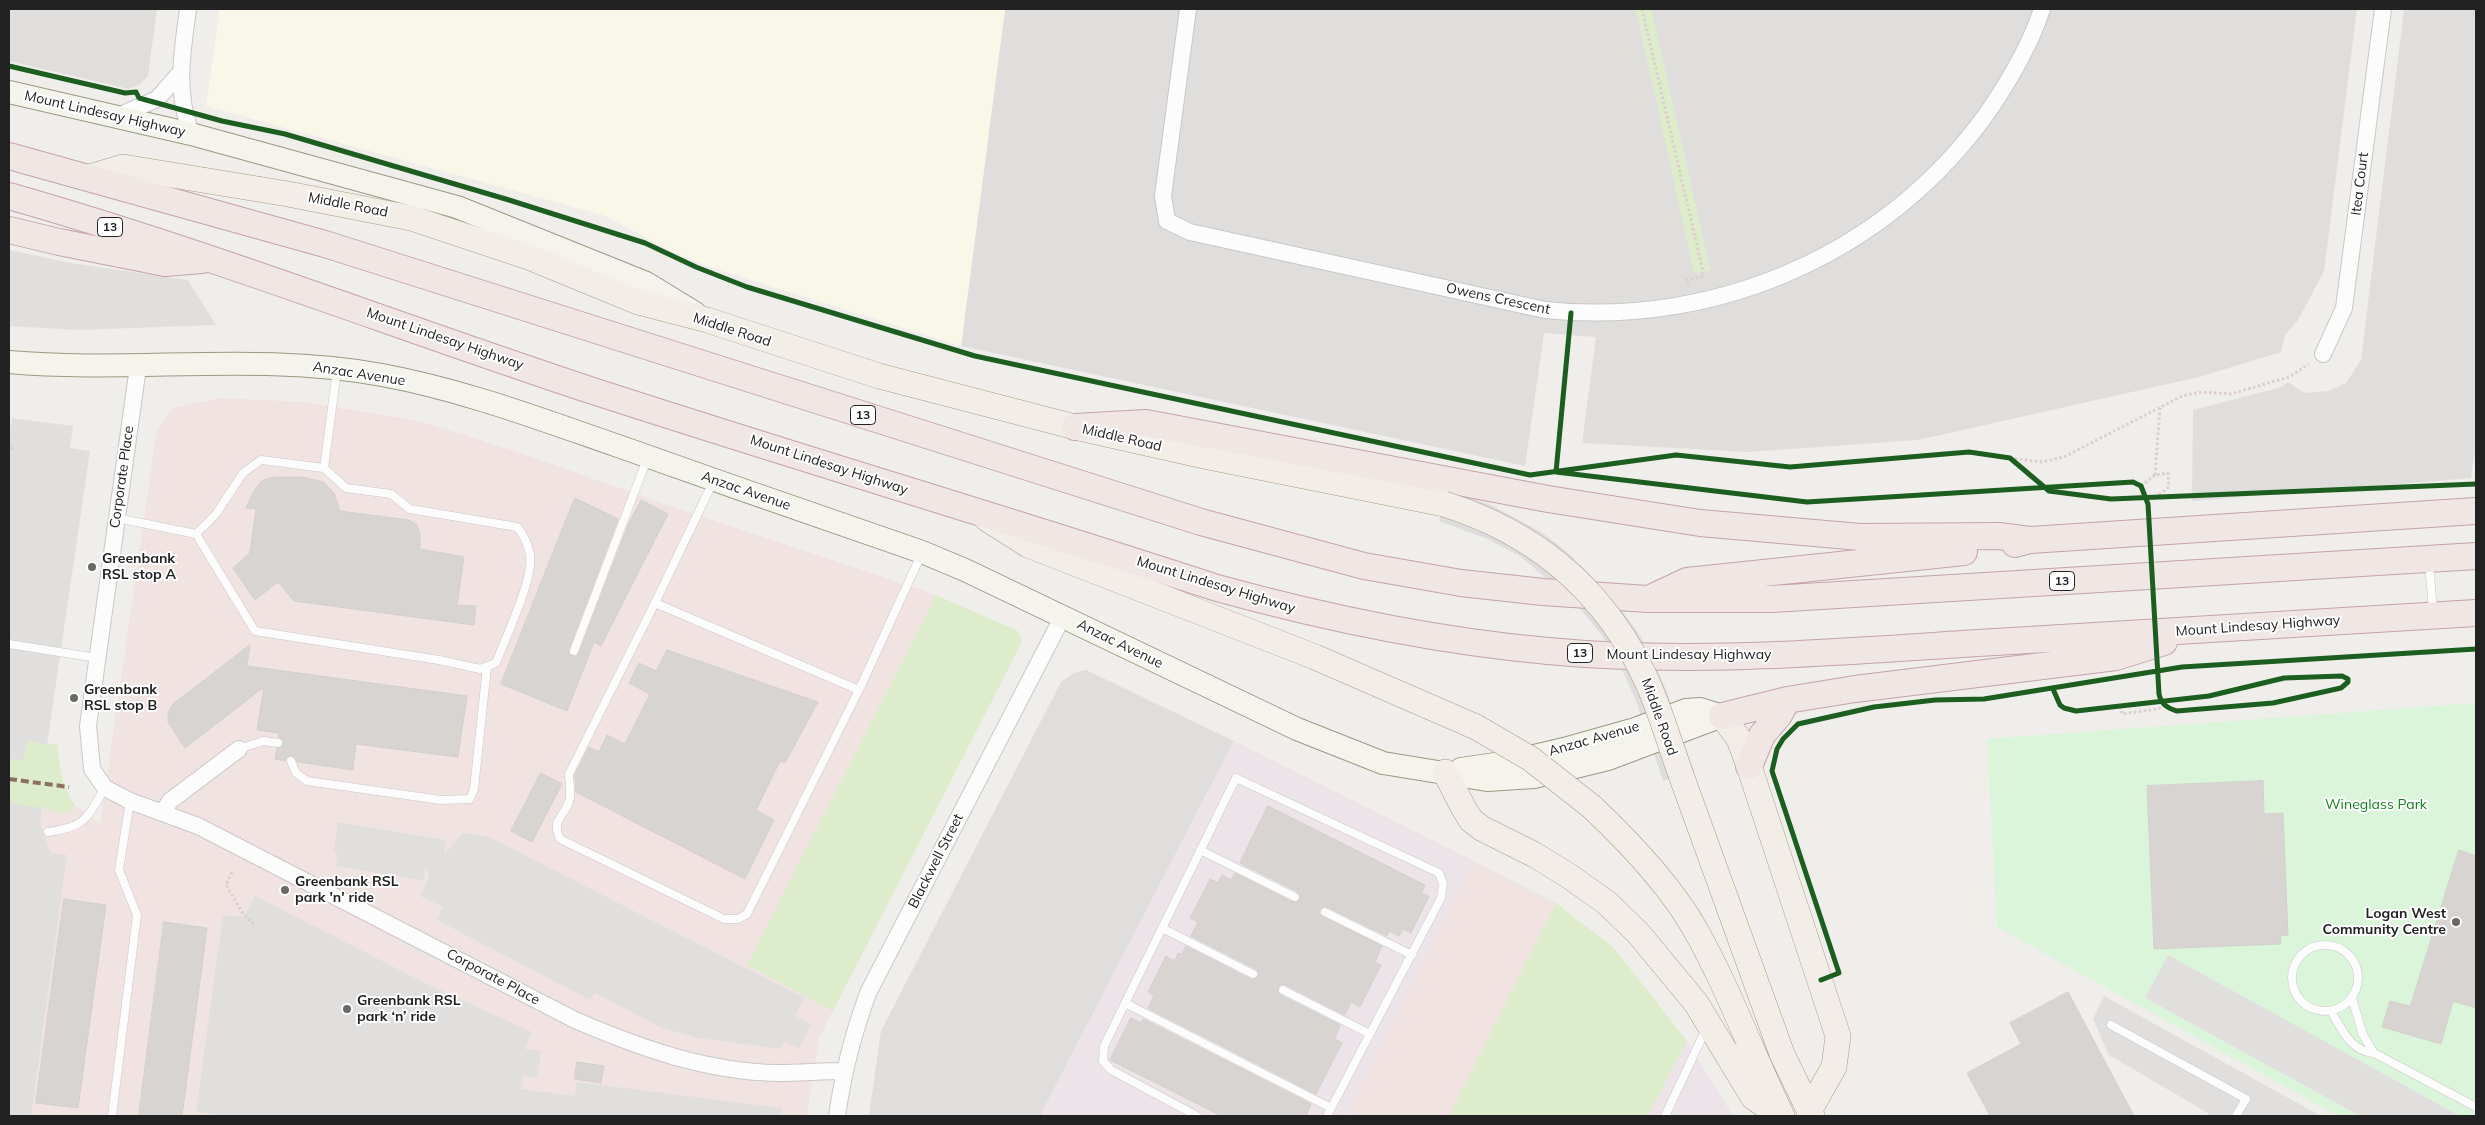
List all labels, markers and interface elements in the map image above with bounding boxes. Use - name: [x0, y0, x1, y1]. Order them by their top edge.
- street label: Mount Lindesay Highway: [23, 87, 187, 141]
- street label: Itea Court: [2348, 151, 2372, 217]
- street label: Middle Road: [307, 189, 389, 221]
- road number: 13: [98, 218, 122, 236]
- street label: Owens Crescent: [1444, 280, 1552, 318]
- street label: Mount Lindesay Highway: [364, 304, 526, 374]
- street label: Middle Road: [691, 309, 773, 351]
- street label: Anzac Avenue: [312, 358, 406, 390]
- road number: 13: [850, 406, 876, 424]
- street label: Middle Road: [1081, 421, 1163, 455]
- street label: Corporate Place: [106, 425, 138, 529]
- street label: Mount Lindesay Highway: [748, 432, 910, 498]
- street label: Anzac Avenue: [699, 468, 793, 514]
- place label: Greenbank RSL stop A: [102, 551, 176, 584]
- street label: Mount Lindesay Highway: [1135, 553, 1297, 617]
- marker: Greenbank RSL stop A: [86, 561, 98, 573]
- road number: 13: [2050, 572, 2074, 590]
- street label: Mount Lindesay Highway: [2175, 612, 2341, 640]
- street label: Anzac Avenue: [1074, 616, 1166, 672]
- road number: 13: [1568, 644, 1592, 662]
- street label: Mount Lindesay Highway: [1607, 647, 1771, 663]
- street label: Middle Road: [1637, 676, 1681, 758]
- place label: Greenbank RSL stop B: [84, 682, 157, 714]
- marker: Greenbank RSL stop B: [68, 692, 80, 704]
- street label: Anzac Avenue: [1547, 718, 1641, 760]
- park label: Wineglass Park: [2325, 797, 2427, 813]
- street label: Blackwell Street: [905, 811, 967, 911]
- place label: Greenbank RSL park 'n' ride: [295, 874, 399, 906]
- marker: Greenbank RSL park 'n' ride: [279, 884, 291, 896]
- place label: Logan West Community Centre: [2323, 906, 2446, 939]
- marker: Logan West Community Centre: [2450, 916, 2462, 928]
- street label: Corporate Place: [443, 945, 543, 1009]
- place label: Greenbank RSL park ‘n’ ride: [357, 993, 461, 1026]
- marker: Greenbank RSL park ‘n’ ride: [341, 1003, 353, 1015]

